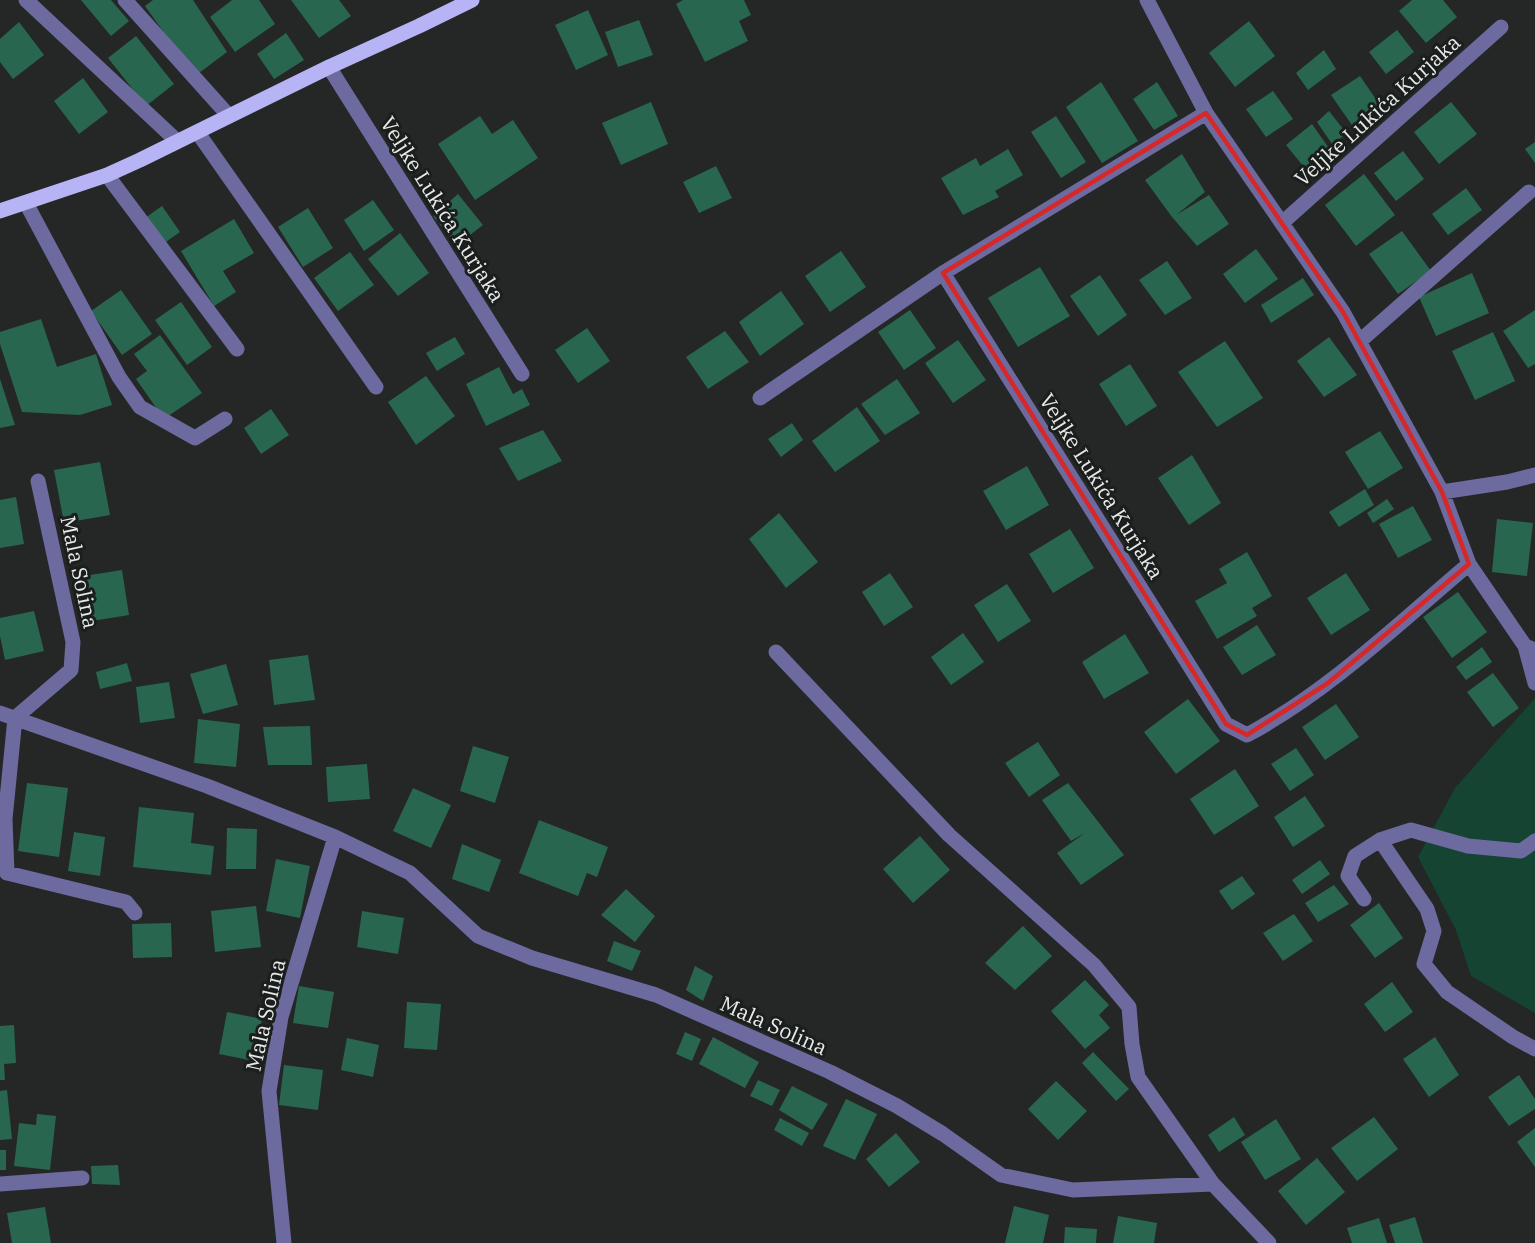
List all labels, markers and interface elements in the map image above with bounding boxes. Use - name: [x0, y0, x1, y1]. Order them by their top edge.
- street label: Veljke Lukića Kurjaka: [1288, 28, 1466, 192]
- street label: Veljke Lukića Kurjaka: [374, 111, 512, 307]
- street label: Veljke Lukića Kurjaka: [1033, 388, 1171, 584]
- street label: Mala Solina: [54, 513, 106, 631]
- street label: Mala Solina: [238, 956, 292, 1074]
- street label: Mala Solina: [716, 989, 832, 1061]

